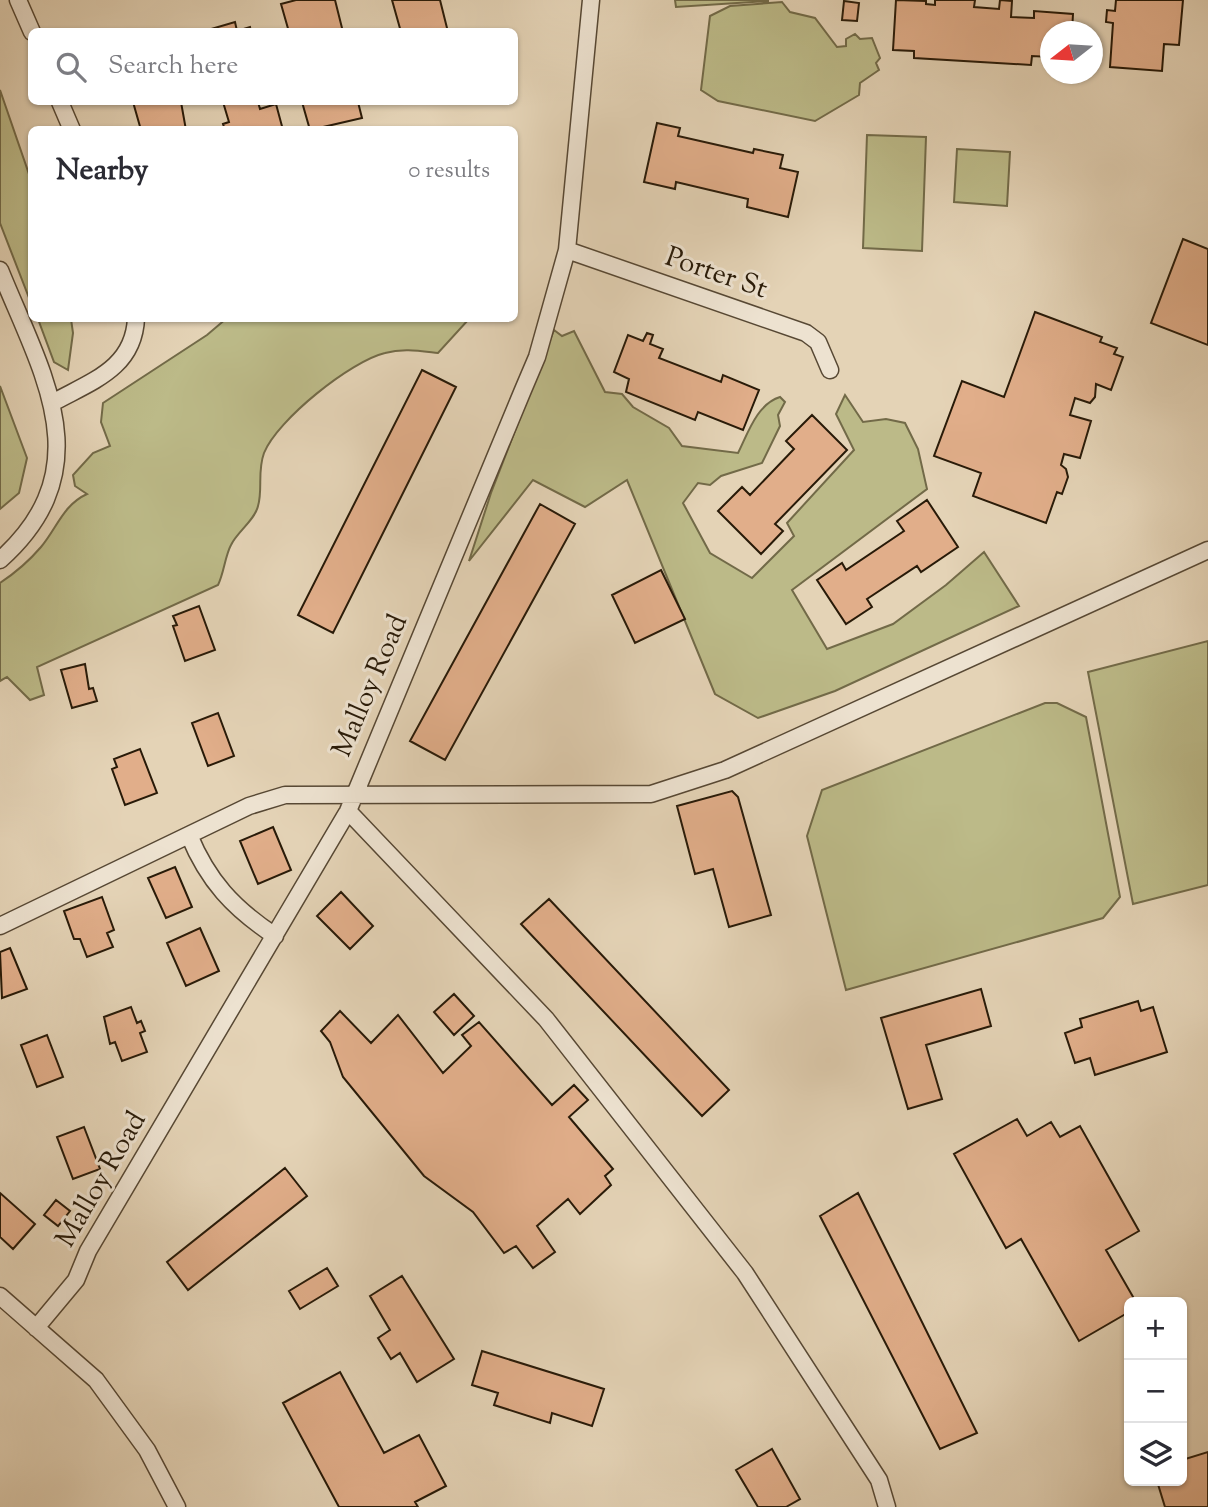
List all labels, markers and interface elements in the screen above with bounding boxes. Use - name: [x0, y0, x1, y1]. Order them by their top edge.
- north arrow: [1040, 21, 1103, 84]
- search box: [28, 28, 518, 105]
- icon: search: [52, 48, 90, 86]
- text: Search here: [108, 48, 238, 85]
- text: Nearby: [56, 150, 148, 193]
- text: 0 results: [408, 155, 490, 188]
- street label: Porter St: [659, 238, 773, 310]
- street label: Malloy Road: [323, 608, 419, 763]
- street label: Malloy Road: [47, 1104, 157, 1256]
- map controls: [1124, 1297, 1187, 1486]
- button: +: [1124, 1297, 1187, 1360]
- button: −: [1124, 1360, 1187, 1423]
- button: layers: [1124, 1423, 1187, 1486]

